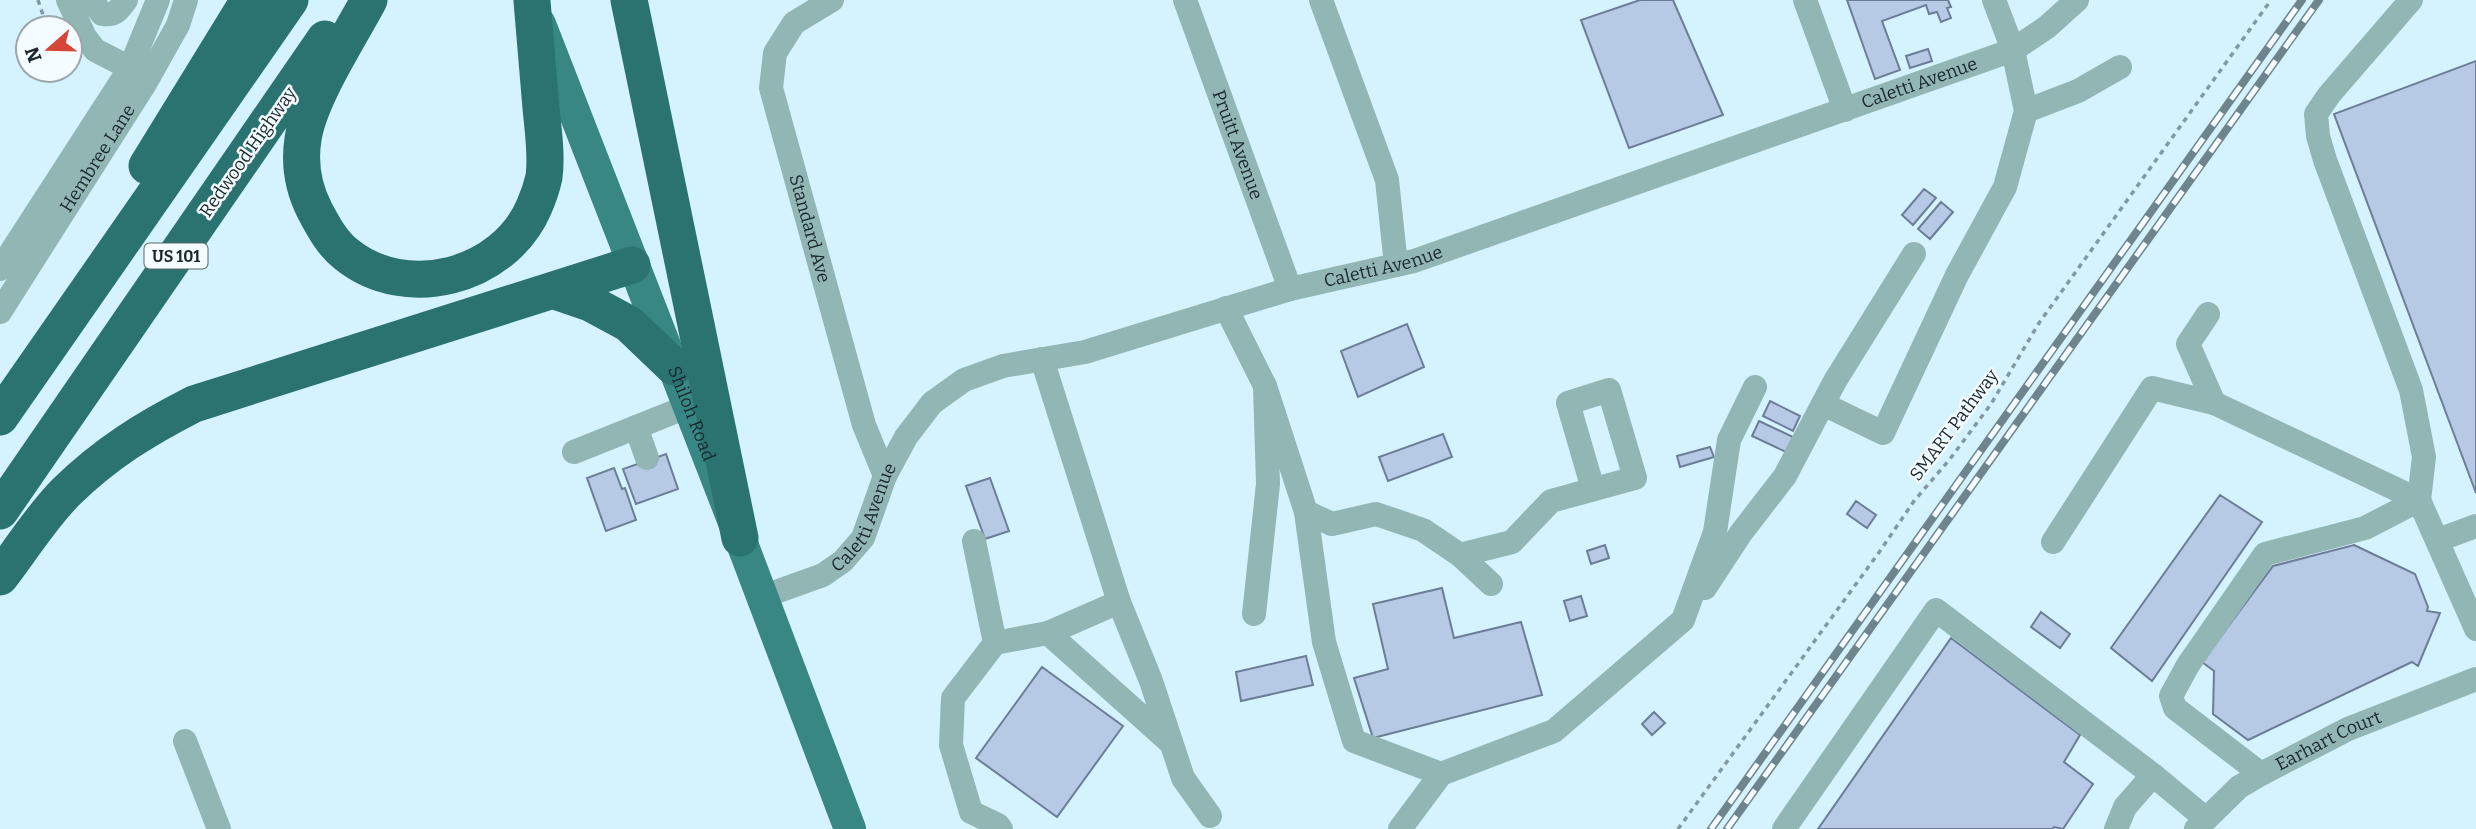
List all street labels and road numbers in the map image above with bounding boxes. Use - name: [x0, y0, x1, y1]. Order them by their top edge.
- street label: Caletti Avenue: [1858, 52, 1980, 114]
- street label: Redwood Highway: [195, 82, 301, 221]
- street label: Pruitt Avenue: [1208, 87, 1268, 203]
- street label: Hembree Lane: [55, 100, 140, 216]
- street label: Standard Ave: [784, 172, 835, 285]
- street label: Caletti Avenue: [1322, 241, 1446, 292]
- road number: US 101: [144, 244, 208, 268]
- street label: Shiloh Road: [663, 363, 720, 464]
- street label: SMART Pathway: [1905, 365, 2003, 485]
- street label: Caletti Avenue: [827, 459, 901, 577]
- street label: Earhart Court: [2272, 706, 2385, 776]

